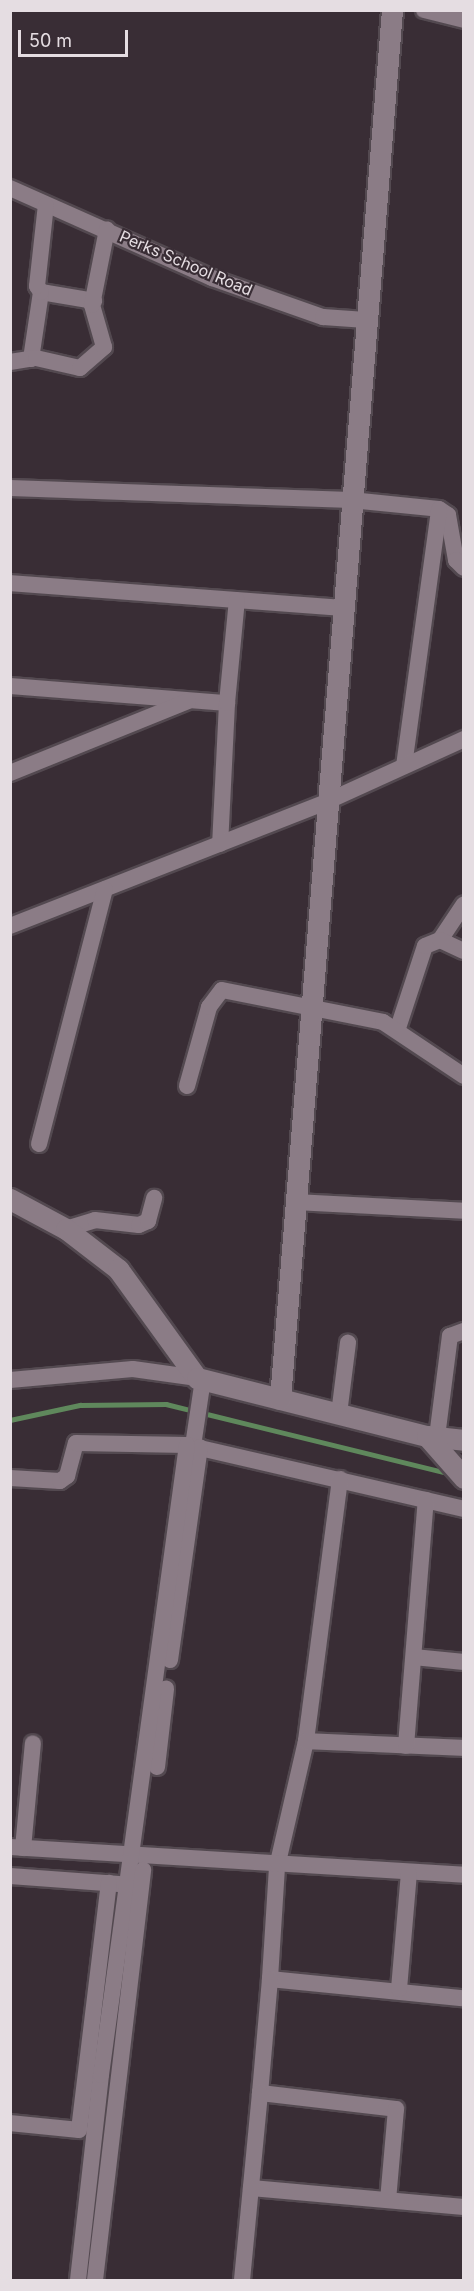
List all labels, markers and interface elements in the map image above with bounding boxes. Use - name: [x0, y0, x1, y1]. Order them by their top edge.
- scale bar: [21, 18, 130, 56]
- text: 50 m: [29, 30, 72, 51]
- street label: Perks School Road: [117, 226, 255, 300]

